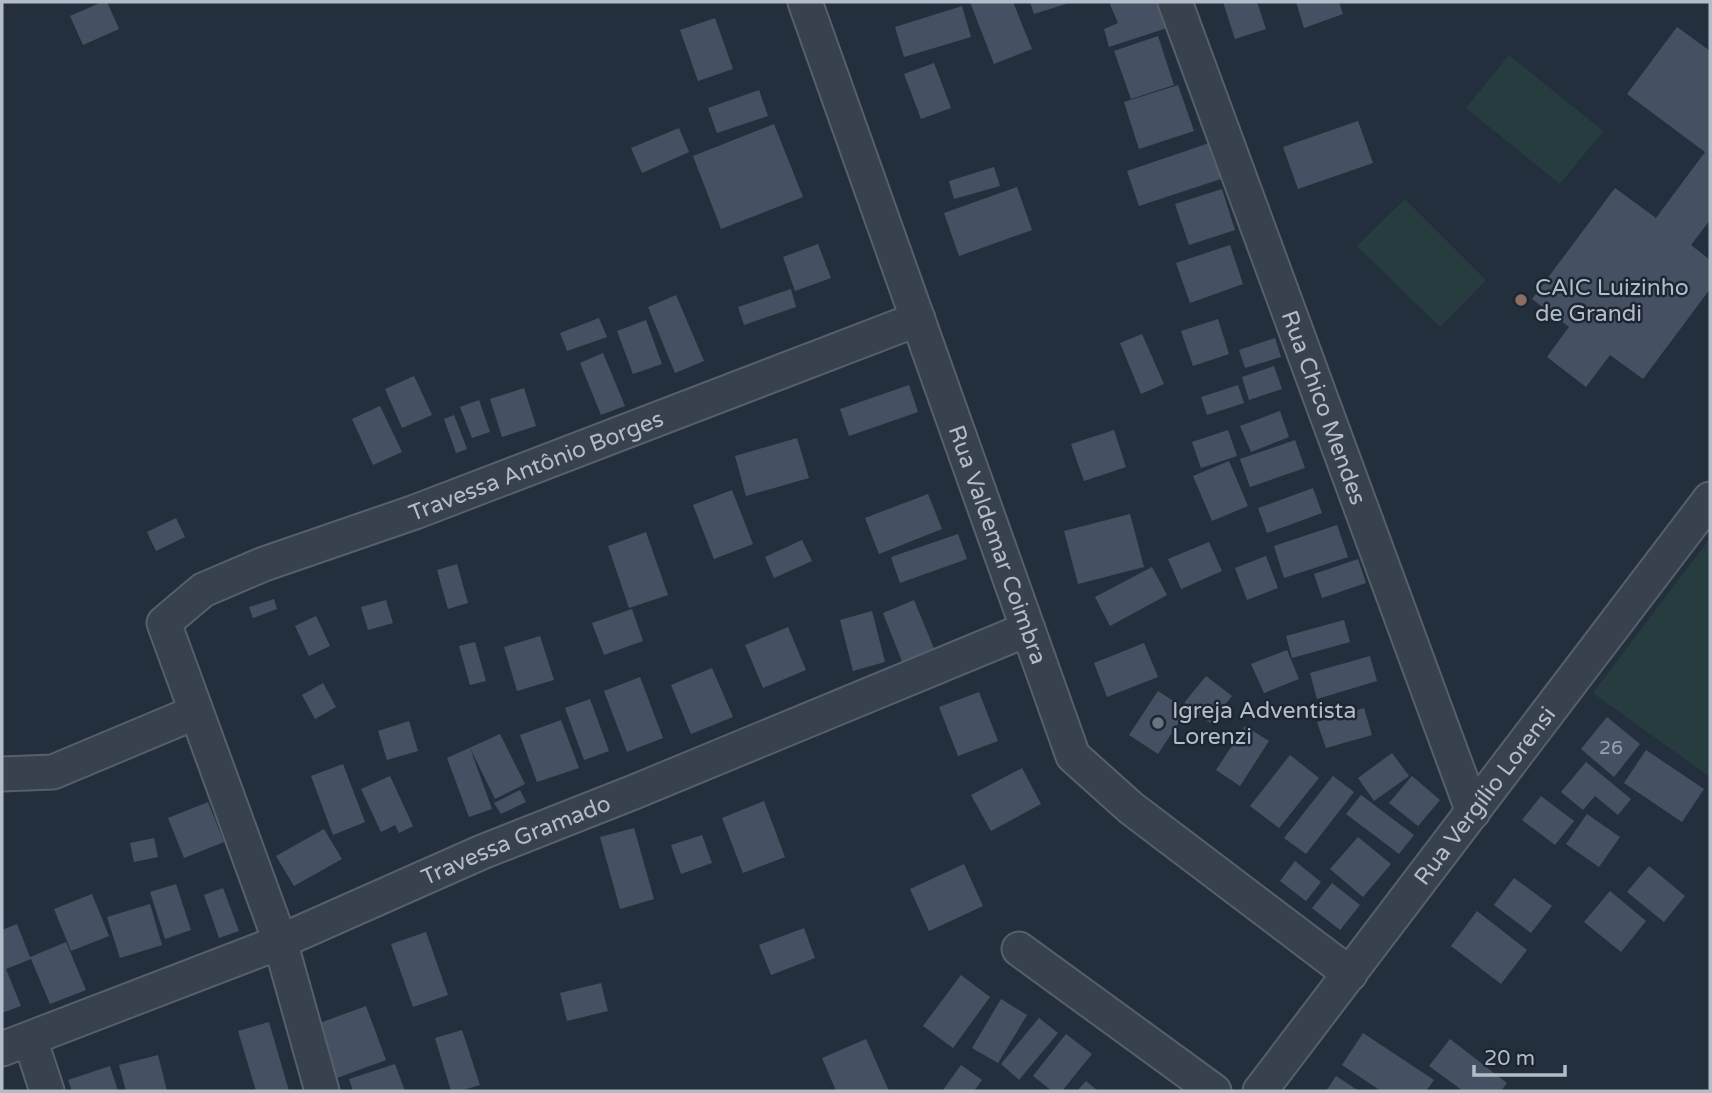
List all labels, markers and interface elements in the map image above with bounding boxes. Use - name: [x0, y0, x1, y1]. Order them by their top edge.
- place label: CAIC Luizinho de Grandi: [1535, 274, 1689, 328]
- marker: CAIC Luizinho de Grandi: [1513, 292, 1529, 308]
- street label: Rua Chico Mendes: [1275, 307, 1372, 509]
- street label: Travessa Antônio Borges: [405, 405, 668, 528]
- street label: Rua Valdemar Coimbra: [942, 422, 1052, 668]
- place label: Igreja Adventista Lorenzi: [1172, 697, 1356, 751]
- street label: Rua Vergílio Lorensi: [1409, 701, 1562, 891]
- marker: Igreja Adventista Lorenzi: [1150, 715, 1166, 731]
- house number: 26: [1599, 737, 1623, 759]
- street label: Travessa Gramado: [417, 790, 615, 892]
- scale bar: [1474, 1034, 1565, 1078]
- text: 20 m: [1484, 1046, 1535, 1071]

